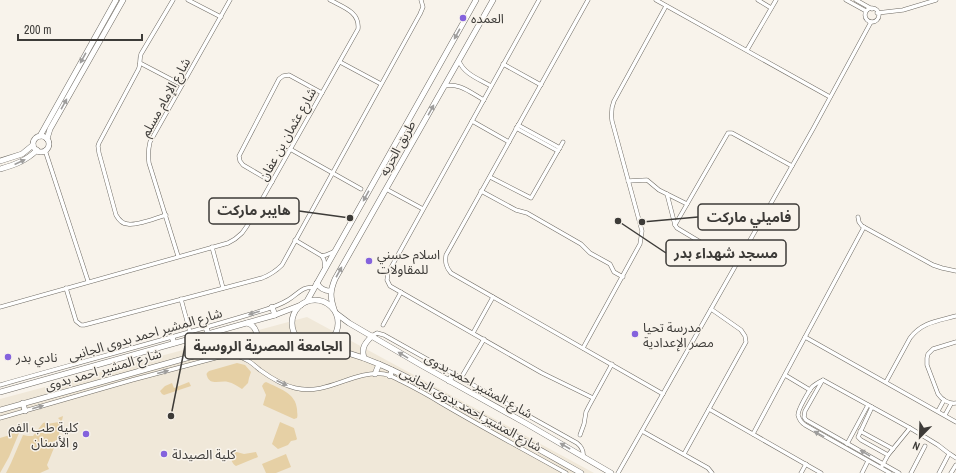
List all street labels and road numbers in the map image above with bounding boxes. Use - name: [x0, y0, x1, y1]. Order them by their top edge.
- street label: شارع الإمام مسلم: [137, 55, 196, 141]
- street label: شارع عثمان بن عفان: [255, 84, 322, 185]
- street label: طريق الحريه: [375, 117, 420, 179]
- street label: شارع المشير احمد بدوى الجانبى: [66, 304, 225, 367]
- street label: شارع المشير احمد بدوى: [43, 345, 164, 396]
- street label: شارع المشير احمد بدوى: [421, 349, 536, 424]
- street label: شارع المشير احمد بدوى الجانبى: [396, 363, 545, 457]

